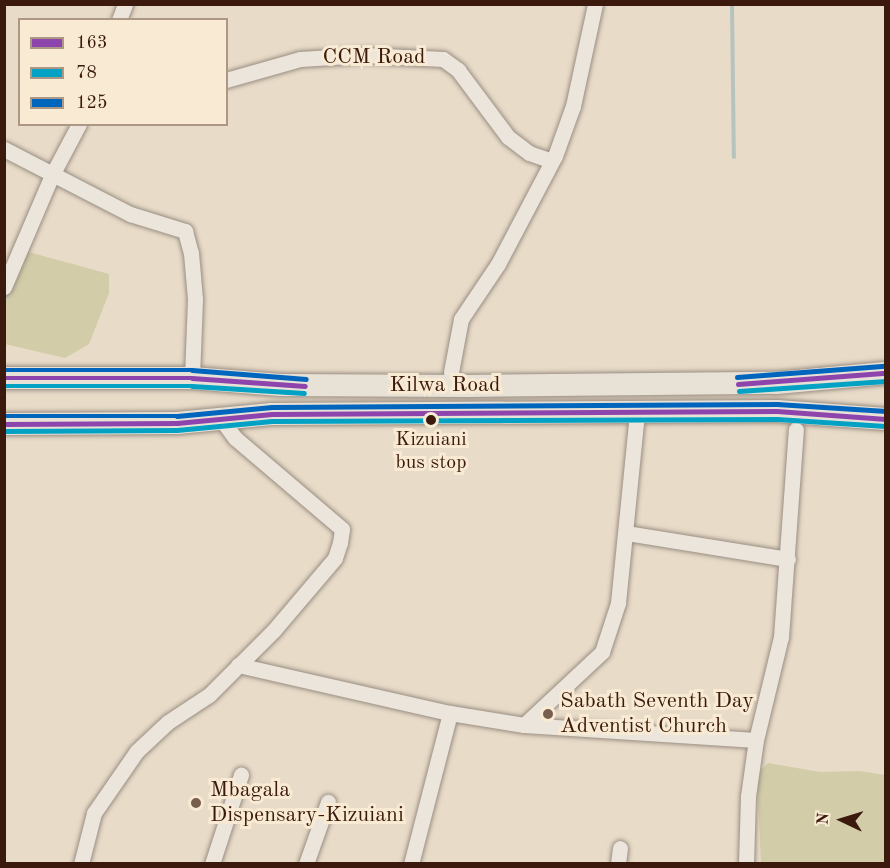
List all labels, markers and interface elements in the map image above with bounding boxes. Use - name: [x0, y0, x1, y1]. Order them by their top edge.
- legend: [18, 18, 228, 126]
- text: 163: [76, 34, 107, 52]
- street label: CCM Road: [322, 45, 426, 71]
- text: 78: [76, 64, 97, 82]
- text: 125: [76, 94, 107, 112]
- street label: Kilwa Road: [390, 373, 500, 399]
- marker: Kizuiani bus stop: [425, 414, 437, 426]
- place label: Kizuiani bus stop: [395, 429, 467, 476]
- place label: Sabath Seventh Day Adventist Church: [560, 688, 754, 740]
- marker: Sabath Seventh Day Adventist Church: [541, 707, 555, 721]
- place label: Mbagala Dispensary-Kizuiani: [210, 777, 404, 828]
- north arrow: [812, 790, 872, 850]
- marker: Mbagala Dispensary-Kizuiani: [187, 794, 205, 812]
- text: N: [816, 812, 832, 825]

